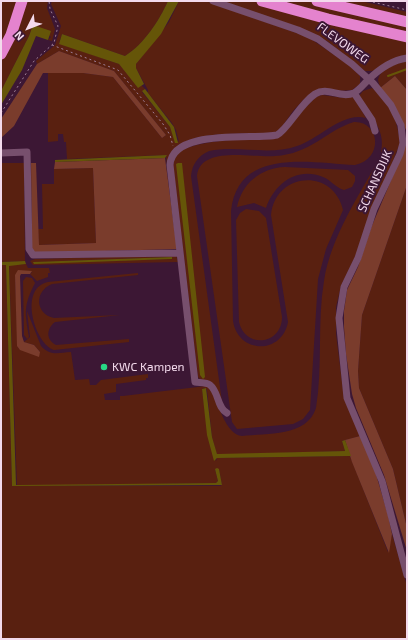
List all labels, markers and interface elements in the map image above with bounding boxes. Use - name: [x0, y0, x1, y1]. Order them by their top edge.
- north arrow: [8, 8, 48, 48]
- street label: FLEVOWEG: [314, 19, 372, 67]
- text: N: [11, 29, 26, 44]
- street label: SCHANSDIJK: [355, 148, 395, 214]
- place label: KWC Kampen: [112, 360, 185, 374]
- marker: KWC Kampen: [99, 362, 109, 372]

